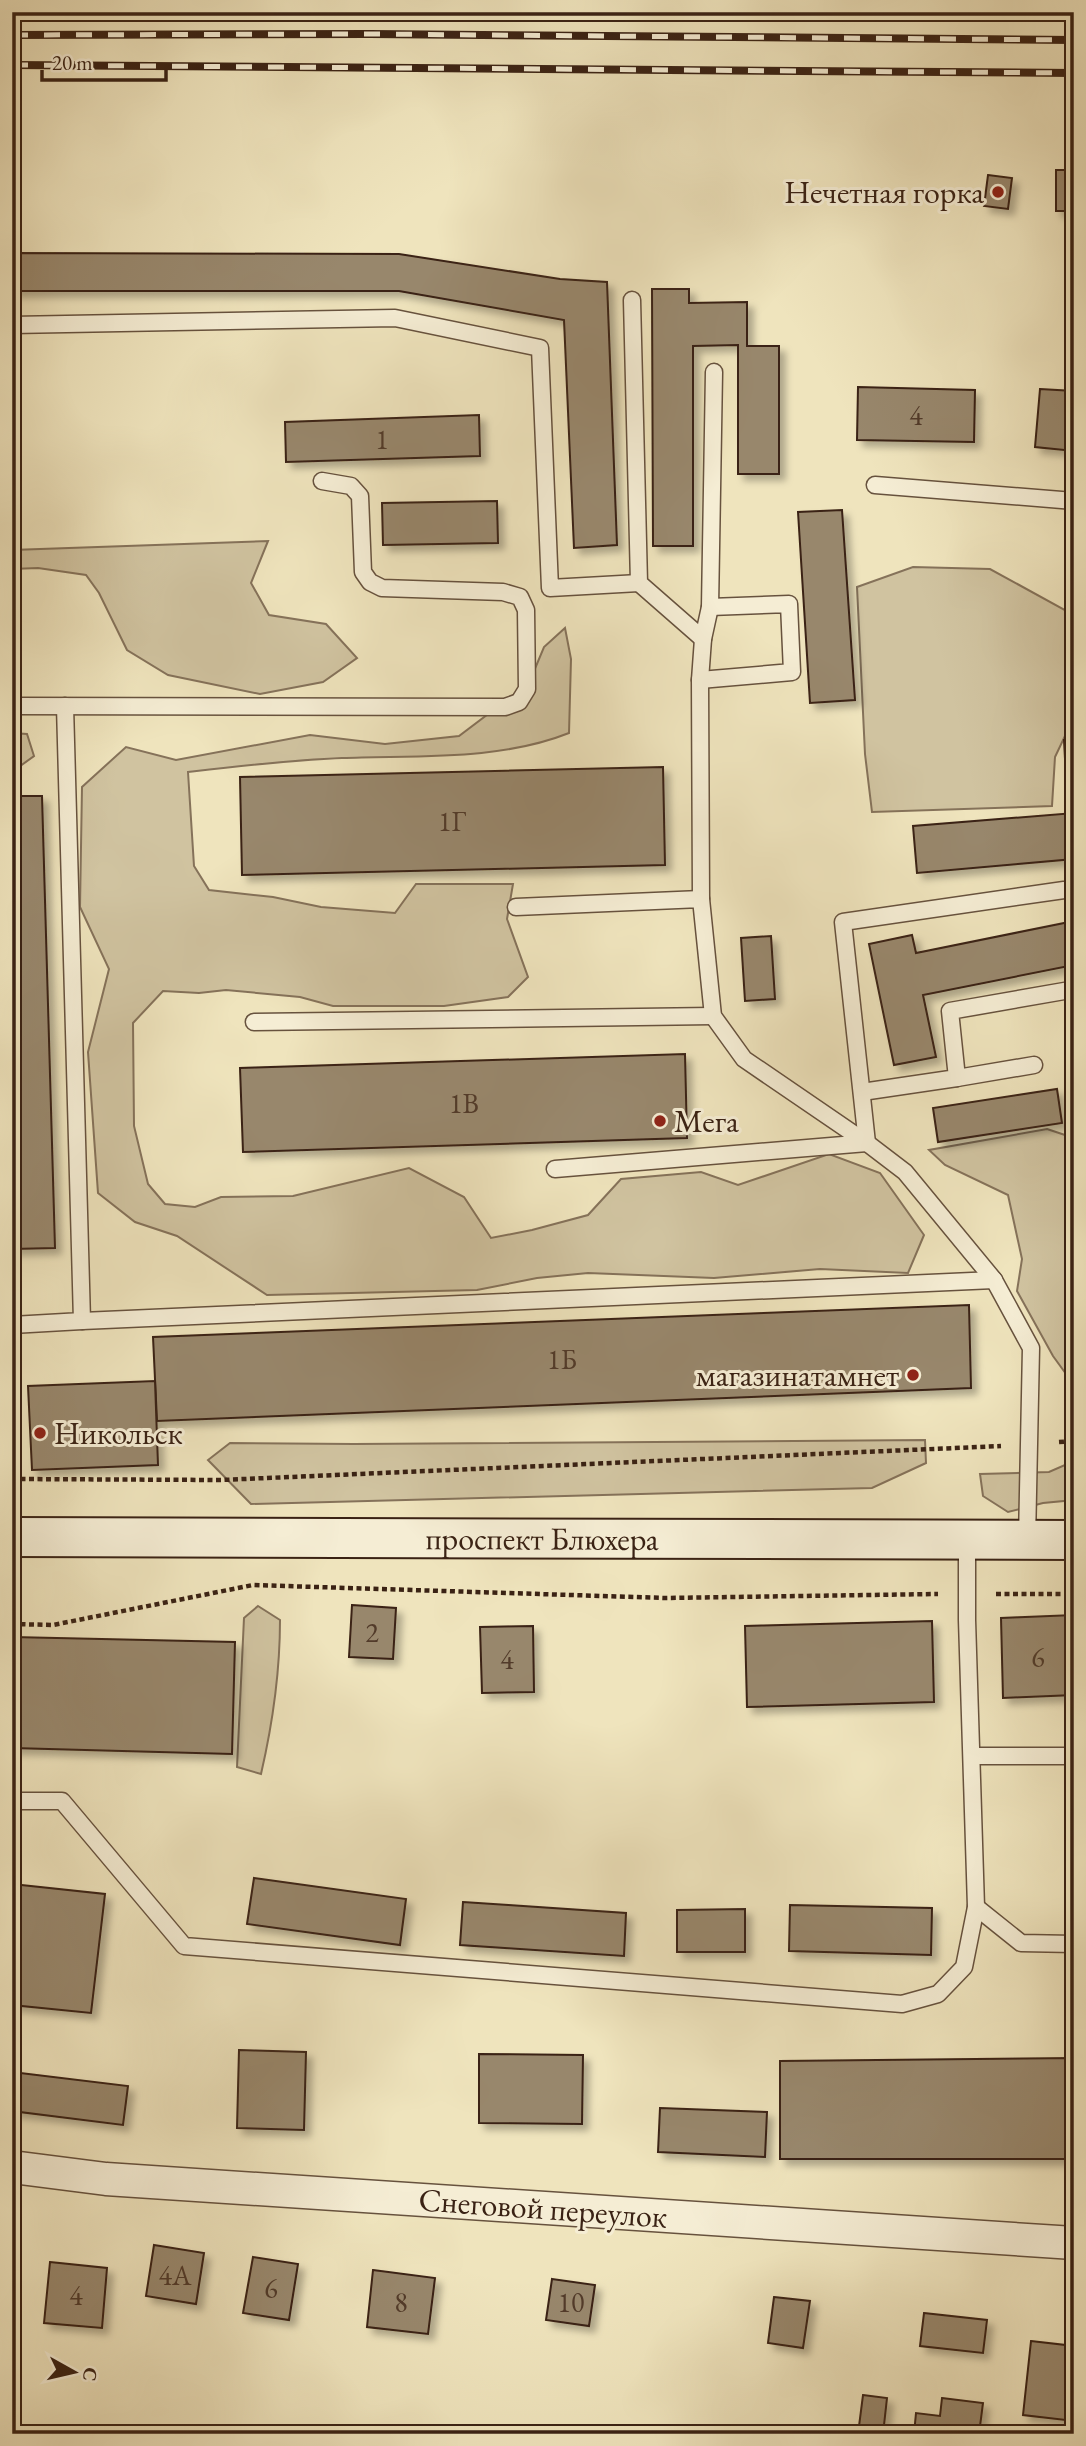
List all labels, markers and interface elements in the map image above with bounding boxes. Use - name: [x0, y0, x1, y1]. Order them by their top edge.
- scale bar: [42, 38, 166, 82]
- text: 20 m: [52, 49, 93, 76]
- place label: Нечетная горка: [784, 171, 984, 213]
- marker: Нечетная горка: [990, 184, 1006, 200]
- house number: 4: [909, 397, 923, 433]
- house number: 1: [375, 421, 389, 457]
- house number: 1Г: [438, 803, 466, 839]
- house number: 1В: [449, 1085, 479, 1121]
- place label: Мега: [674, 1100, 739, 1142]
- marker: Мега: [652, 1113, 668, 1129]
- house number: 1Б: [547, 1341, 577, 1377]
- place label: магазинатамнет: [696, 1354, 899, 1396]
- marker: магазинатамнет: [905, 1367, 921, 1383]
- place label: Никольск: [54, 1412, 183, 1454]
- marker: Никольск: [32, 1425, 48, 1441]
- street label: проспект Блюхера: [425, 1517, 659, 1560]
- house number: 2: [365, 1614, 379, 1650]
- house number: 6: [1031, 1639, 1045, 1675]
- house number: 4: [500, 1641, 514, 1677]
- street label: Снеговой переулок: [417, 2178, 669, 2238]
- house number: 4А: [159, 2257, 192, 2293]
- house number: 6: [264, 2270, 278, 2306]
- house number: 4: [69, 2277, 83, 2313]
- house number: 8: [394, 2284, 408, 2320]
- house number: 10: [558, 2284, 584, 2320]
- north arrow: [38, 2338, 108, 2408]
- text: С: [77, 2366, 104, 2383]

